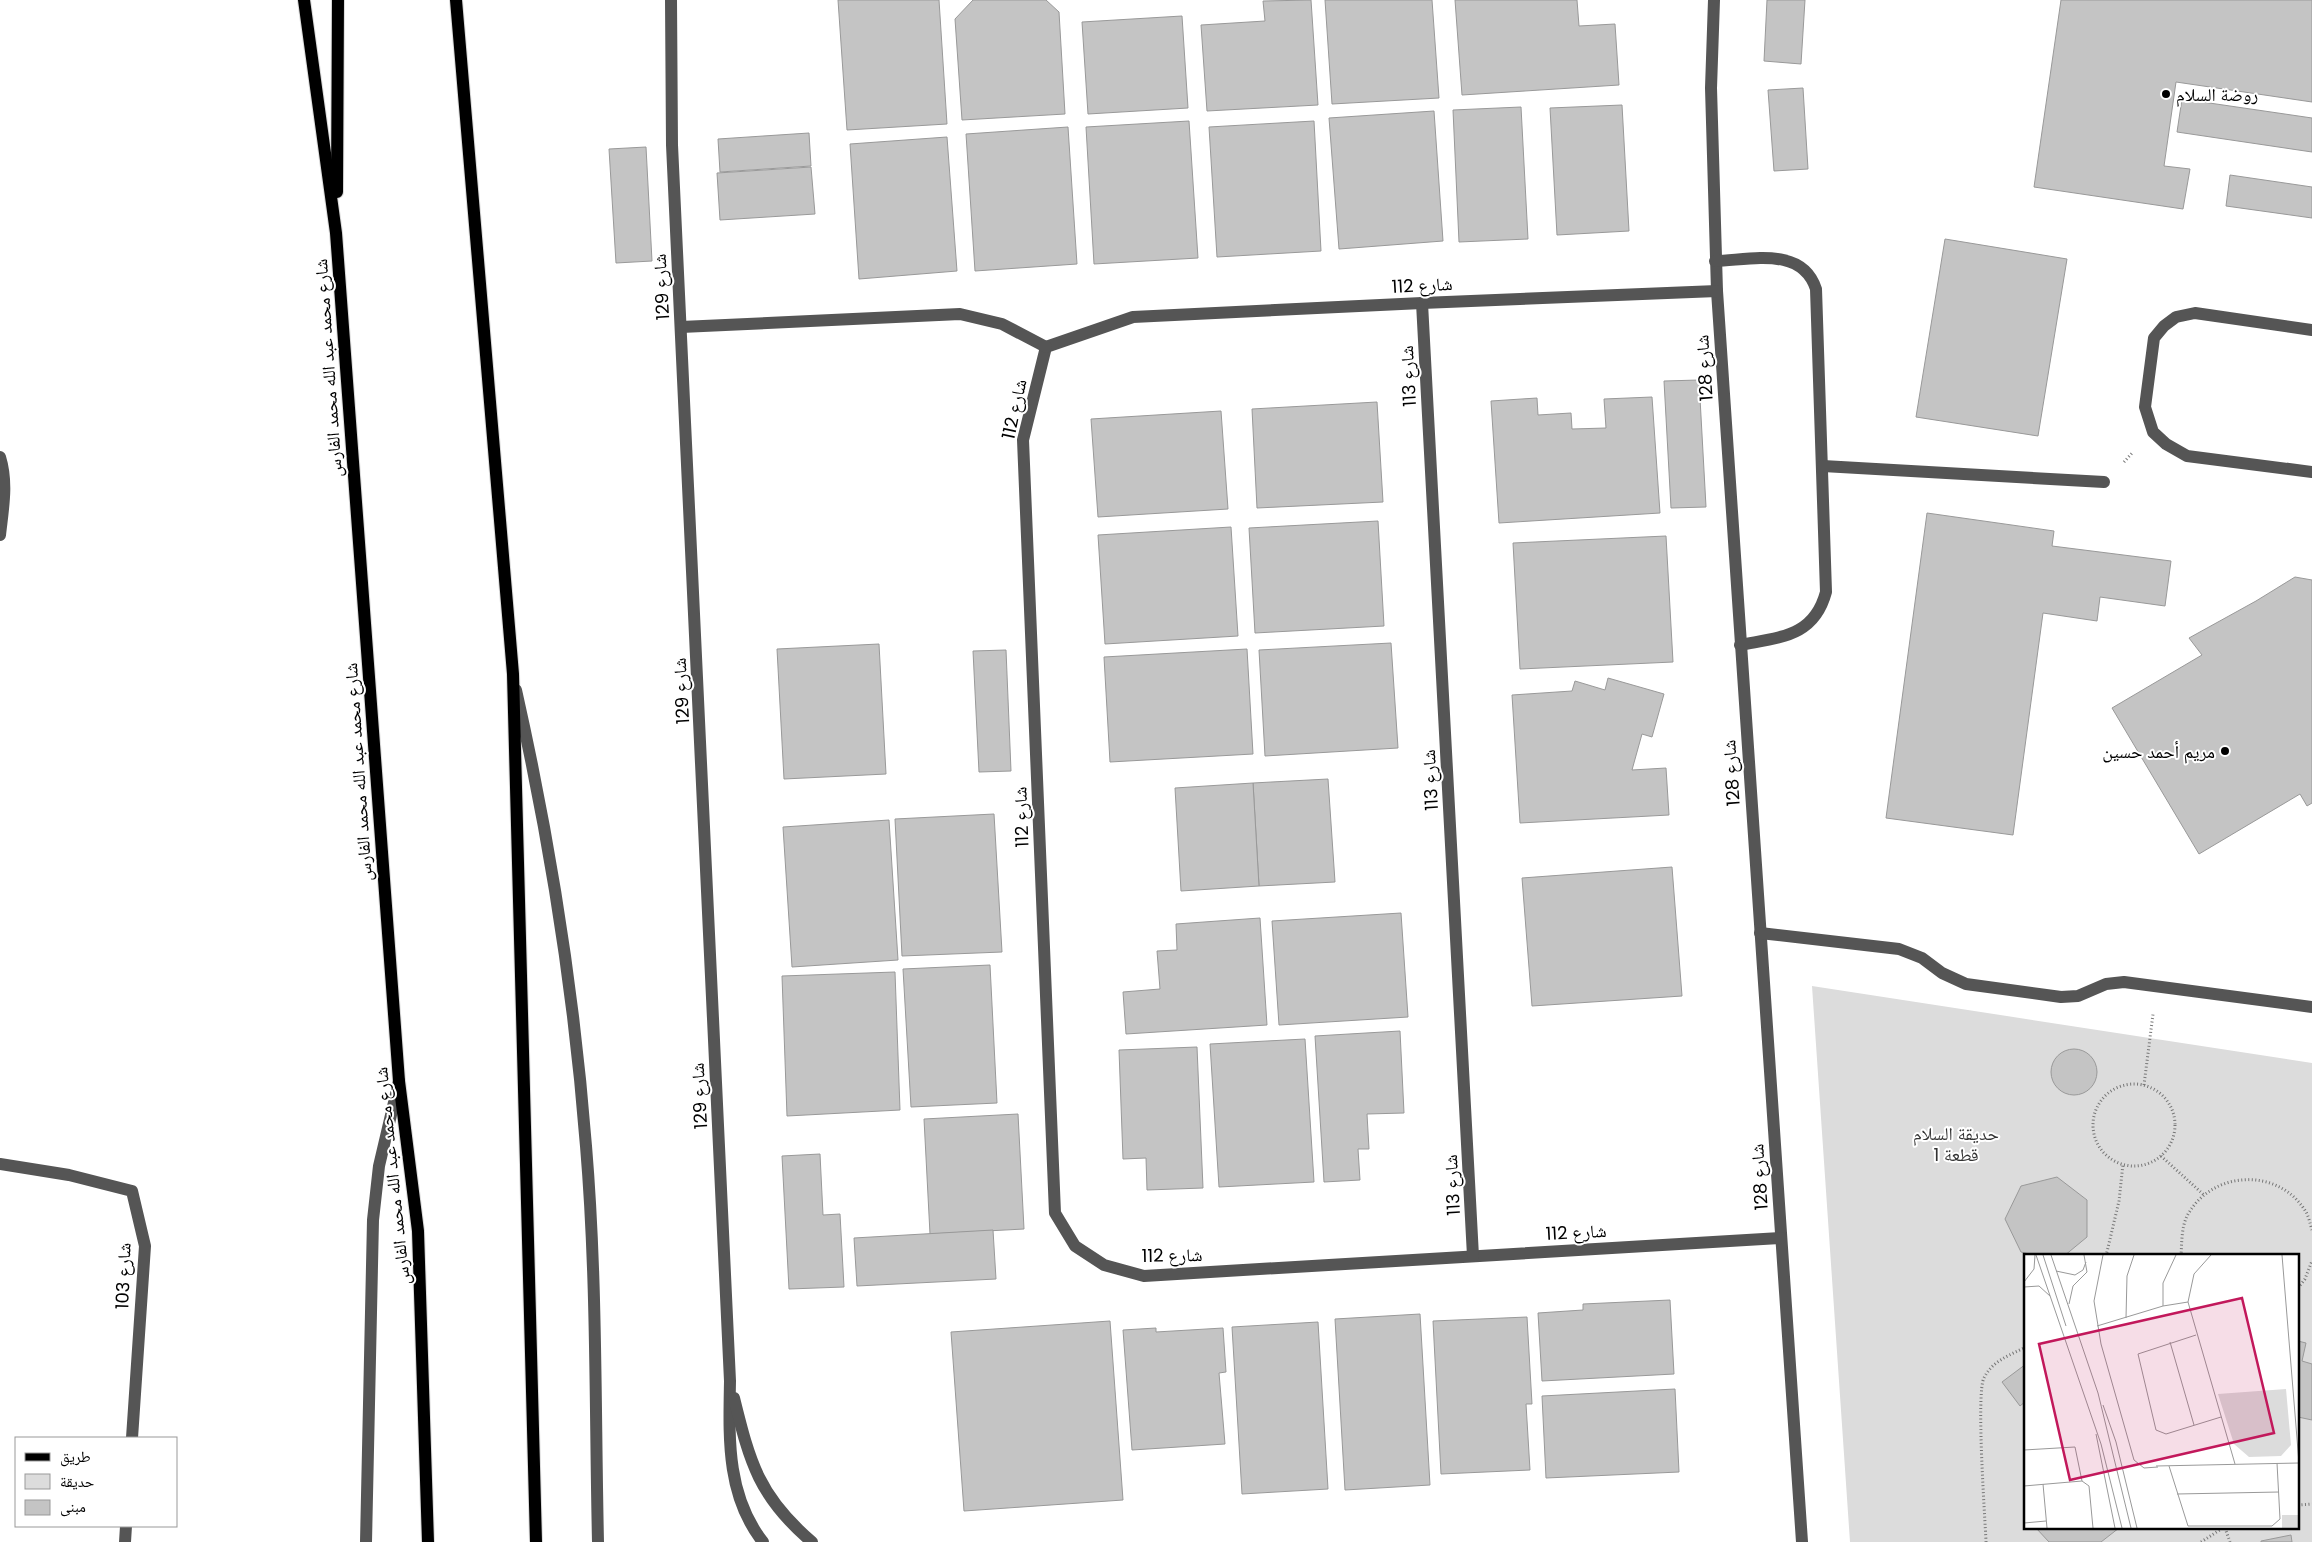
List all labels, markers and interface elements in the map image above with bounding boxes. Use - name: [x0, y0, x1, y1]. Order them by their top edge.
- place label: روضة السلام: [2176, 82, 2258, 107]
- marker: روضة السلام: [2160, 88, 2172, 100]
- street label: شارع 129: [647, 253, 675, 321]
- street label: شارع محمد عبد الله محمد الفارس: [308, 258, 348, 478]
- street label: شارع 112: [1391, 271, 1453, 299]
- street label: شارع 128: [1689, 334, 1719, 402]
- street label: شارع 113: [1394, 345, 1422, 407]
- street label: شارع 112: [995, 377, 1033, 441]
- street label: شارع 129: [667, 657, 695, 725]
- street label: شارع محمد عبد الله محمد الفارس: [338, 662, 378, 882]
- street label: شارع 128: [1716, 739, 1746, 807]
- place label: مريم أحمد حسين: [2102, 739, 2215, 764]
- marker: مريم أحمد حسين: [2219, 745, 2231, 757]
- street label: شارع 113: [1416, 749, 1444, 811]
- street label: شارع 112: [1007, 786, 1035, 848]
- street label: شارع 129: [685, 1062, 713, 1130]
- street label: شارع محمد عبد الله محمد الفارس: [368, 1066, 416, 1286]
- park label: حديقة السلام قطعة 1: [1913, 1121, 1999, 1167]
- street label: شارع 128: [1744, 1143, 1774, 1211]
- street label: شارع 113: [1438, 1154, 1466, 1216]
- street label: شارع 112: [1545, 1218, 1607, 1246]
- street label: شارع 103: [109, 1242, 137, 1310]
- street label: شارع 112: [1141, 1242, 1203, 1268]
- inset map: [2024, 1254, 2300, 1530]
- legend: [15, 1437, 178, 1527]
- text: طريق: [60, 1446, 91, 1467]
- text: حديقة: [60, 1471, 95, 1492]
- text: مبنى: [60, 1496, 86, 1517]

